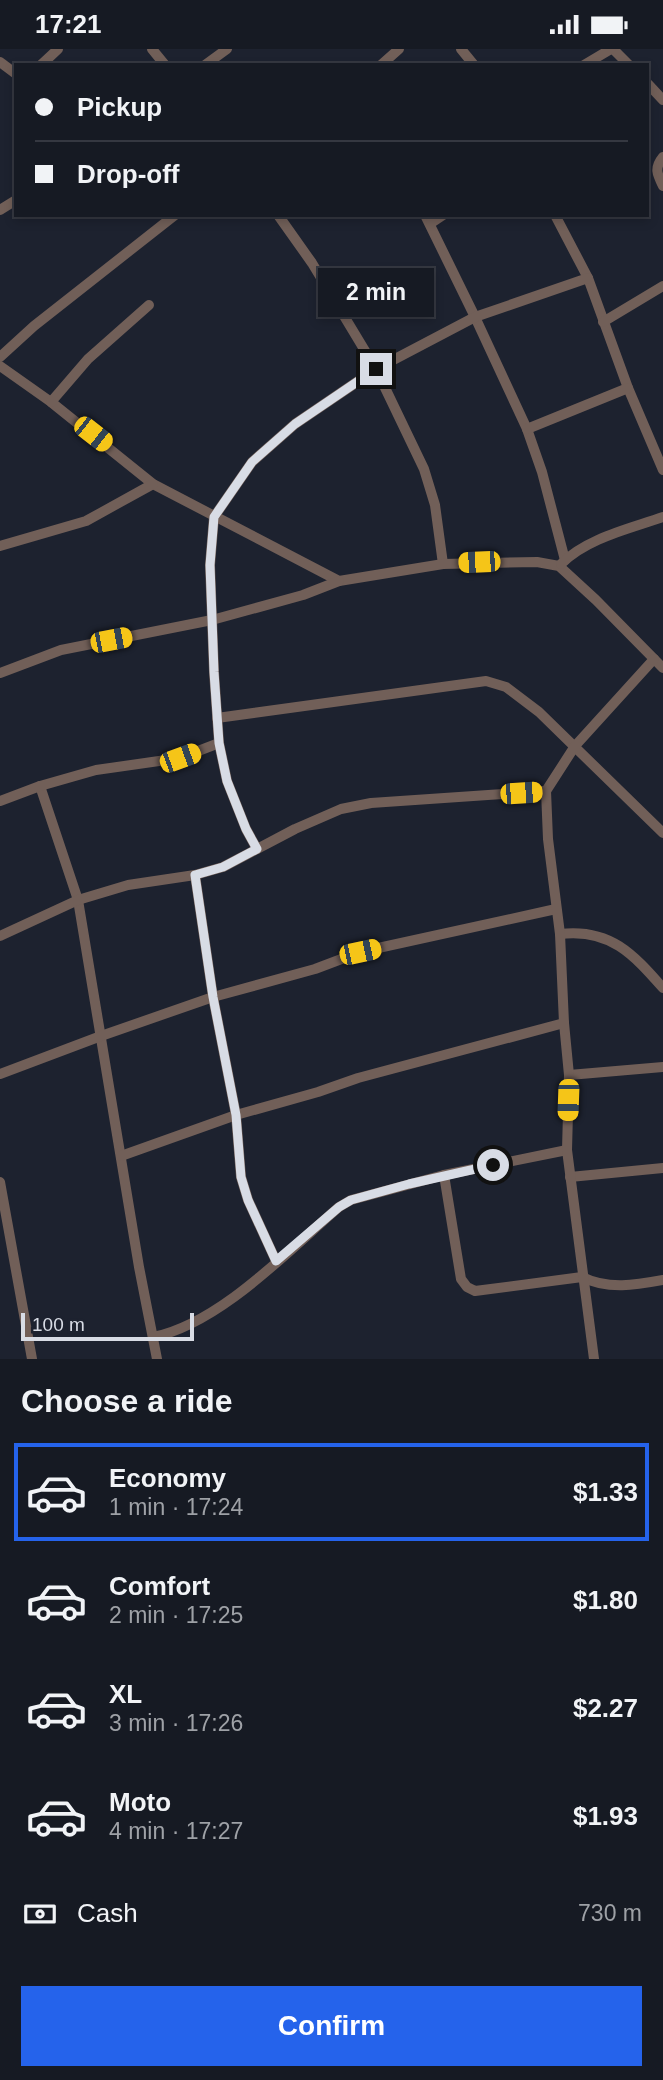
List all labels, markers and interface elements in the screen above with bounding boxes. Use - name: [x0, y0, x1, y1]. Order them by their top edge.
- text: 17:21: [35, 9, 102, 39]
- text: Pickup: [77, 92, 162, 122]
- text: Drop-off: [77, 159, 180, 189]
- callout: 2 min: [318, 267, 434, 317]
- text: 2 min: [346, 279, 406, 305]
- route end: [360, 353, 392, 385]
- car: [70, 413, 117, 455]
- car: [458, 551, 501, 573]
- car: [89, 626, 134, 654]
- car: [157, 741, 204, 775]
- car: [500, 781, 543, 805]
- car: [338, 937, 383, 967]
- car: [557, 1079, 580, 1121]
- route start: [477, 1149, 509, 1181]
- scale bar: [21, 1310, 194, 1342]
- text: 100 m: [32, 1314, 85, 1335]
- text: Choose a ride: [21, 1383, 233, 1419]
- icon: car: [25, 1461, 88, 1524]
- text: Economy: [109, 1463, 226, 1493]
- text: $1.33: [573, 1477, 638, 1507]
- text: 1 min · 17:24: [109, 1494, 243, 1520]
- icon: car: [25, 1569, 88, 1632]
- text: Comfort: [109, 1571, 210, 1601]
- text: $1.80: [573, 1585, 638, 1615]
- text: 2 min · 17:25: [109, 1602, 243, 1628]
- icon: car: [25, 1677, 88, 1740]
- text: XL: [109, 1679, 142, 1709]
- text: $2.27: [573, 1693, 638, 1723]
- text: 3 min · 17:26: [109, 1710, 243, 1736]
- icon: car: [25, 1785, 88, 1848]
- text: Moto: [109, 1787, 171, 1817]
- text: $1.93: [573, 1801, 638, 1831]
- text: 4 min · 17:27: [109, 1818, 243, 1844]
- icon: cash: [21, 1895, 59, 1933]
- text: Cash: [77, 1898, 138, 1928]
- text: 730 m: [578, 1900, 642, 1926]
- button: Confirm: [21, 1986, 642, 2066]

